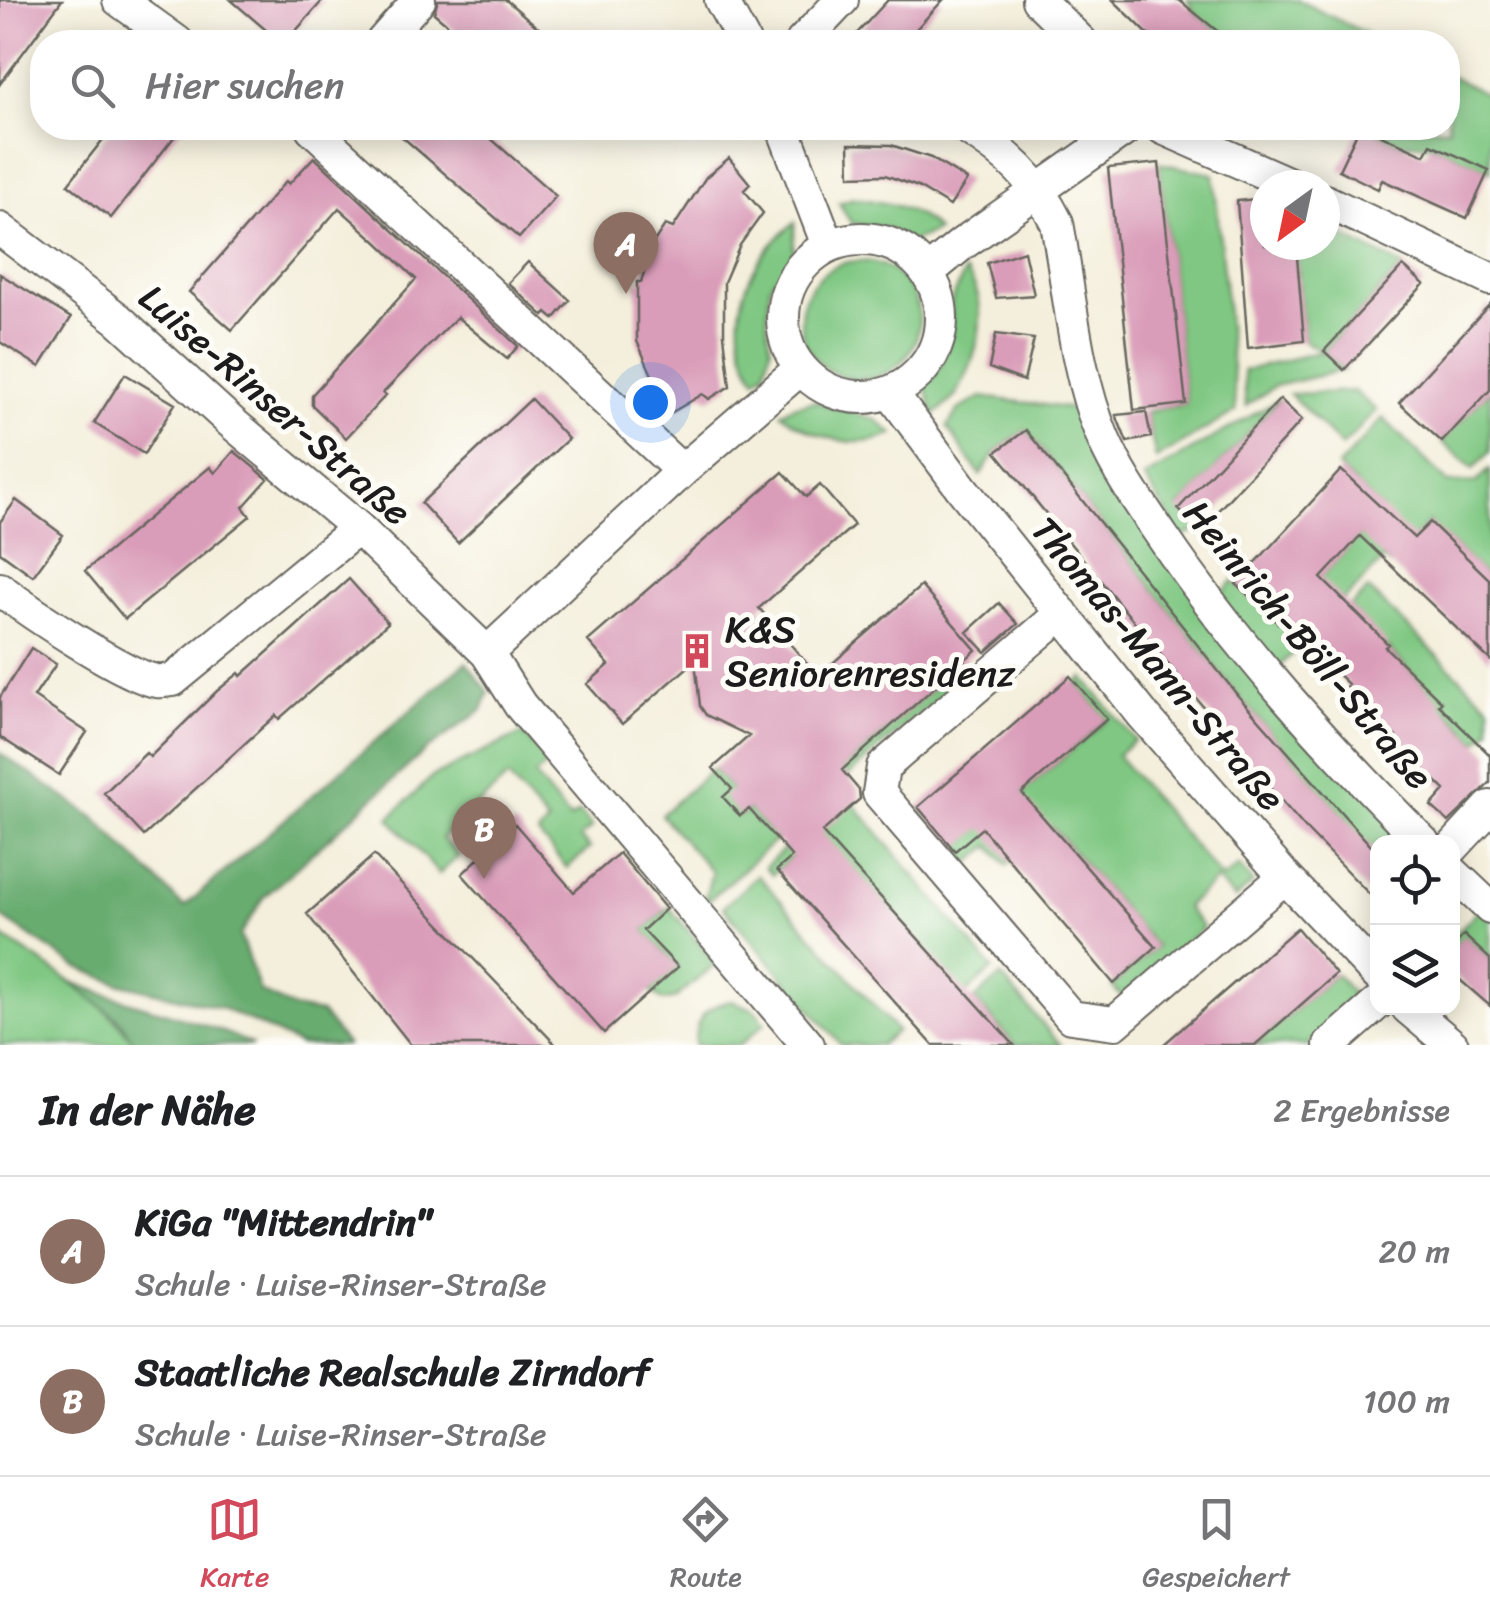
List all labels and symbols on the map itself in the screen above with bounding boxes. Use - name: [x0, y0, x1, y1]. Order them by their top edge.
- north arrow: [1250, 170, 1340, 260]
- pin: A: [594, 212, 658, 294]
- street label: Luise-Rinser-Straße: [123, 267, 427, 543]
- your location: [625, 377, 676, 428]
- street label: Heinrich-Böll-Straße: [1166, 484, 1450, 806]
- street label: Thomas-Mann-Straße: [1013, 501, 1303, 827]
- place label: K&S Seniorenresidenz: [725, 596, 1016, 707]
- building icon: K&S Seniorenresidenz: [678, 632, 716, 670]
- pin: B: [452, 796, 516, 879]

